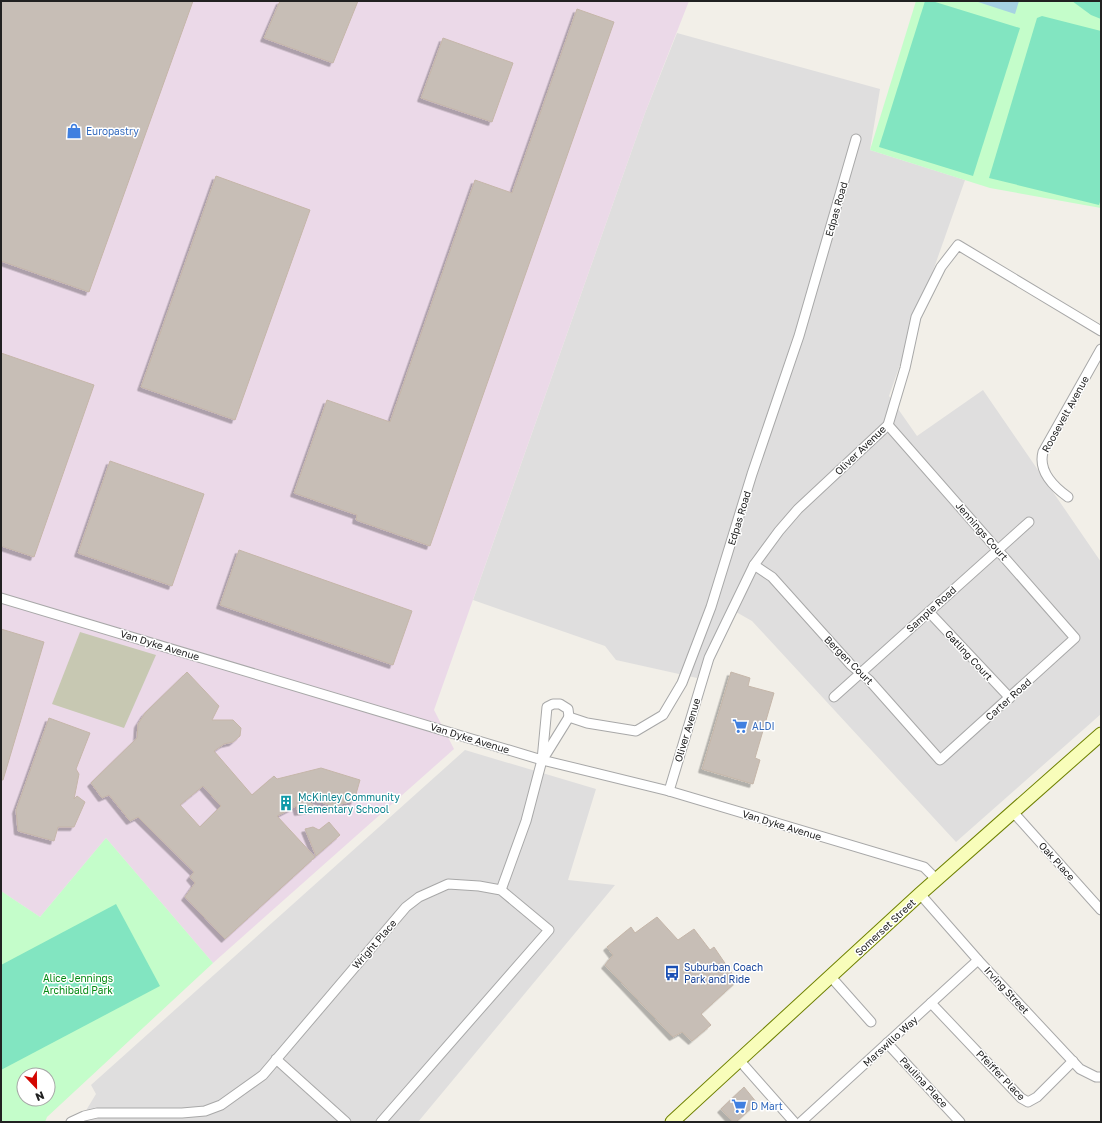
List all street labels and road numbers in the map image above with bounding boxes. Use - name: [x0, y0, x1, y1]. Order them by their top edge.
- street label: Edpas Road: [822, 180, 850, 238]
- street label: Roosevelt Avenue: [1039, 373, 1091, 454]
- street label: Oliver Avenue: [832, 423, 888, 477]
- street label: Edpas Road: [725, 489, 753, 547]
- street label: Jennings Court: [953, 499, 1011, 563]
- street label: Sample Road: [904, 583, 958, 635]
- street label: Van Dyke Avenue: [119, 627, 201, 663]
- street label: Gatling Court: [943, 627, 995, 683]
- street label: Bergen Court: [822, 633, 876, 687]
- street label: Carter Road: [983, 675, 1033, 723]
- street label: Oliver Avenue: [672, 696, 702, 763]
- street label: Van Dyke Avenue: [429, 720, 511, 756]
- street label: Van Dyke Avenue: [741, 807, 823, 843]
- street label: Oak Place: [1037, 839, 1078, 883]
- street label: Somerset Street: [852, 896, 918, 958]
- street label: Wright Place: [349, 917, 399, 971]
- street label: Irving Street: [982, 964, 1032, 1016]
- street label: Marswillo Way: [860, 1013, 920, 1069]
- street label: Pfeiffer Place: [974, 1048, 1028, 1103]
- street label: Paulina Place: [897, 1054, 951, 1110]

